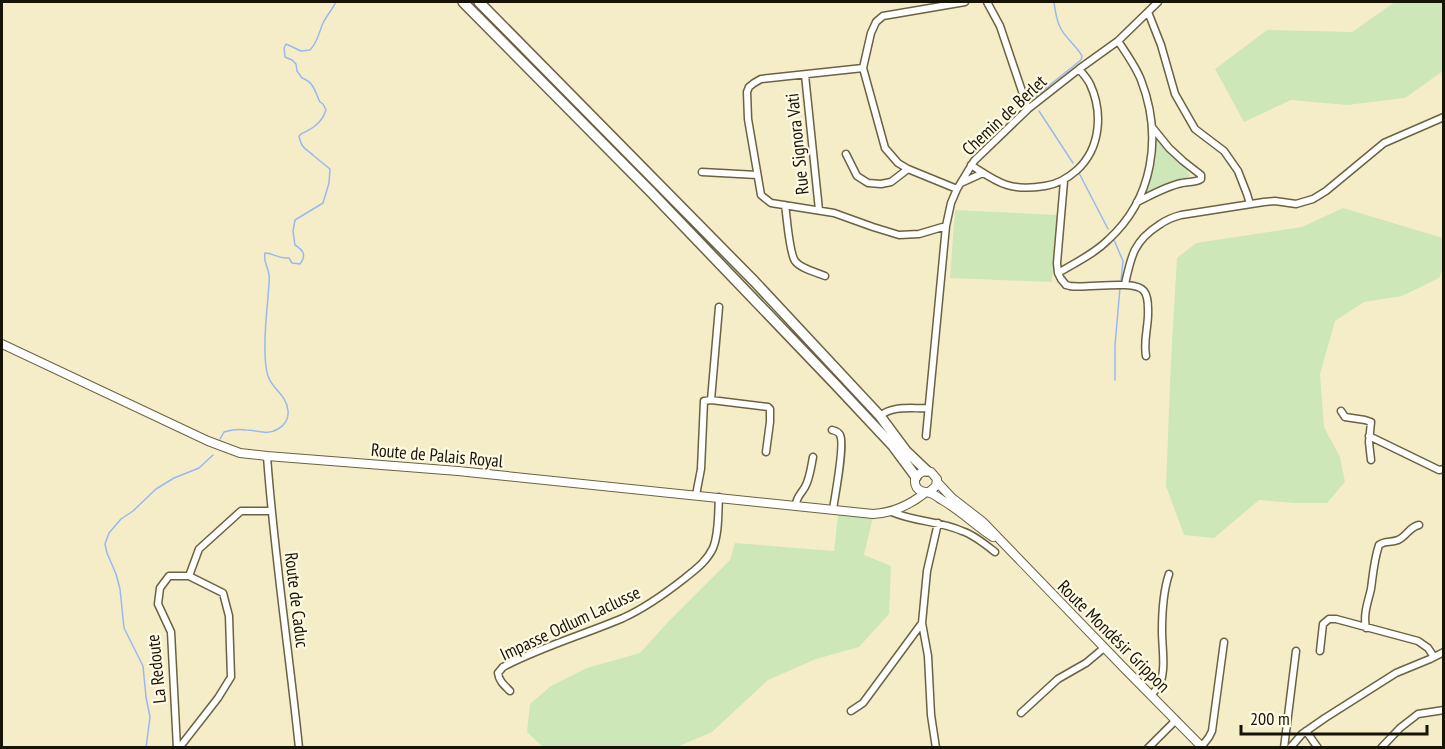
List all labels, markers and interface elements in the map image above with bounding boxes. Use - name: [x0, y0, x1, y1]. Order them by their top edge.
- street label: Chemin de Berlet: [957, 70, 1051, 160]
- street label: Rue Signora Vati: [780, 92, 814, 196]
- street label: Route de Palais Royal: [370, 438, 505, 472]
- street label: Route de Caduc: [280, 551, 314, 650]
- street label: Route Mondésir Grippon: [1053, 575, 1175, 697]
- street label: Impasse Odlum Laclusse: [496, 580, 644, 666]
- street label: La Redoute: [141, 633, 171, 705]
- scale bar: [1241, 698, 1427, 736]
- text: 200 m: [1250, 707, 1290, 730]

